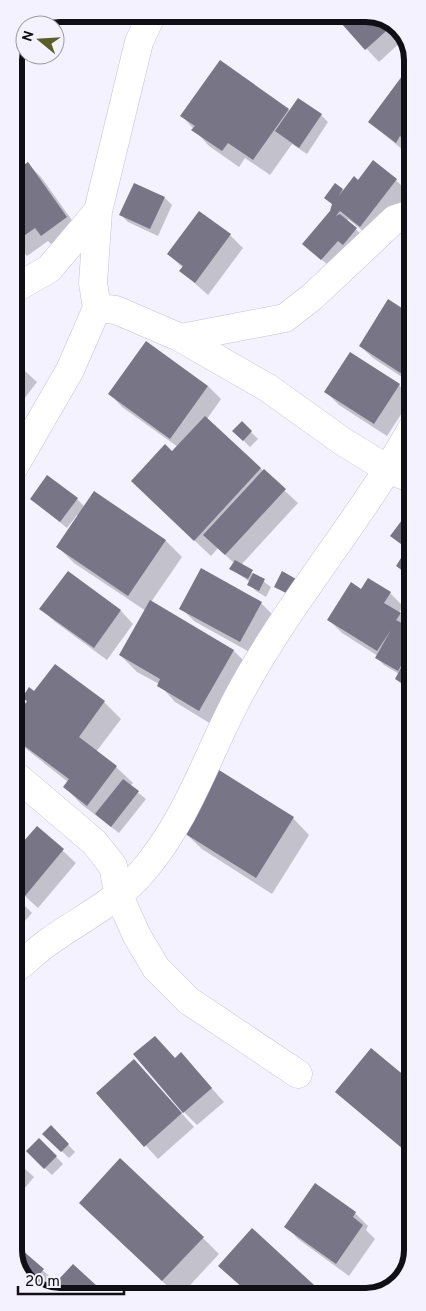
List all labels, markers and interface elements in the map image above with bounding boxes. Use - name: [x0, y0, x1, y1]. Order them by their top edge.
- north arrow: [15, 15, 65, 65]
- text: N: [19, 29, 39, 44]
- scale bar: [18, 1264, 124, 1296]
- text: 20 m: [25, 1273, 60, 1292]

